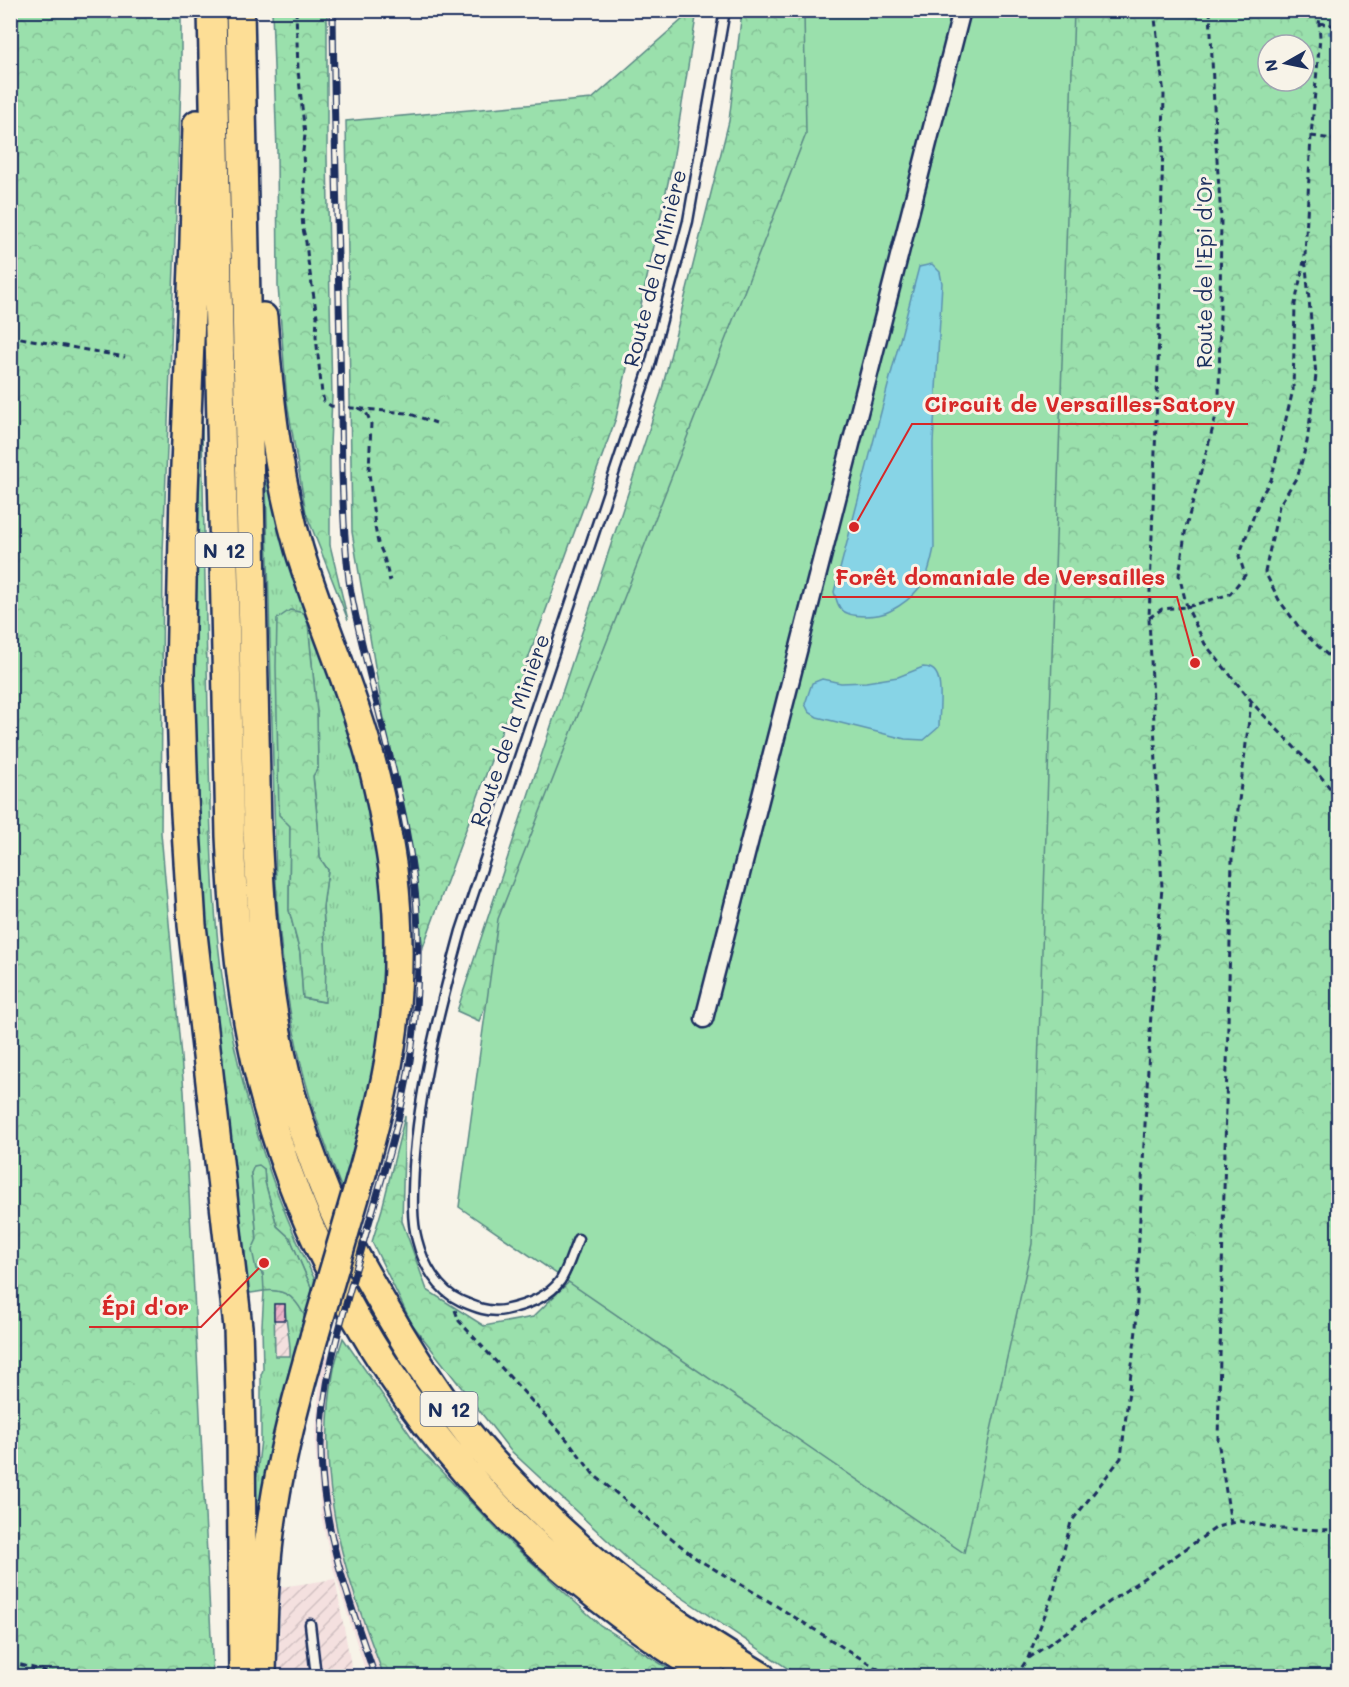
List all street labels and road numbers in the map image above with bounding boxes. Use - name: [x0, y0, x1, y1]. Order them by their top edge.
- street label: Route de la Minière: [616, 167, 692, 369]
- street label: Route de l'Epi d'Or: [1190, 176, 1217, 368]
- road number: N 12: [196, 533, 252, 567]
- street label: Route de la Minière: [463, 630, 555, 830]
- road number: N 12: [420, 1392, 478, 1426]

